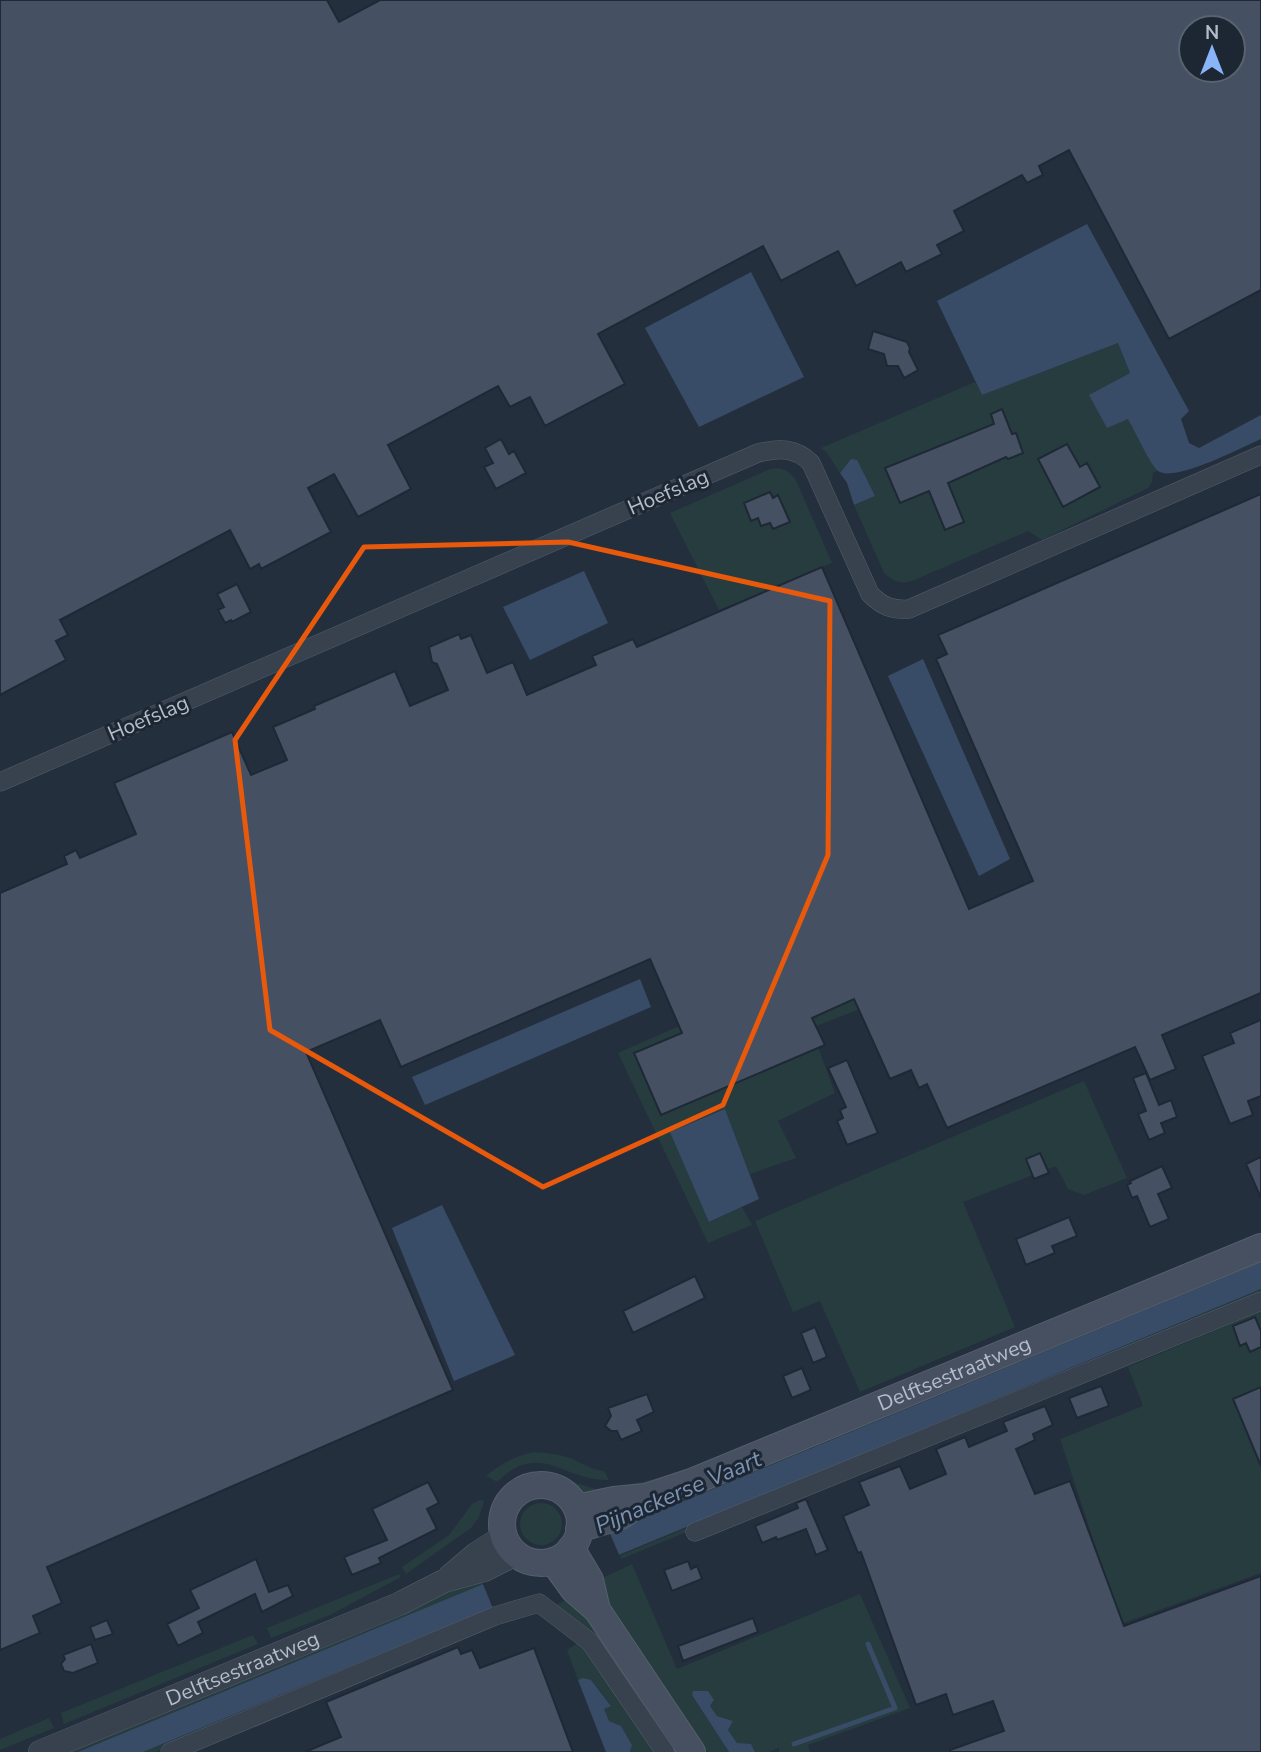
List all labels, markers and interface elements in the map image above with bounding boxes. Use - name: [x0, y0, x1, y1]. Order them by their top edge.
- north arrow: [1177, 14, 1247, 84]
- text: N: [1205, 20, 1219, 46]
- street label: Hoefslag: [623, 462, 713, 522]
- street label: Hoefslag: [103, 688, 193, 748]
- street label: Delftsestraatweg: [873, 1330, 1035, 1418]
- water label: Pijnackerse Vaart: [590, 1443, 767, 1541]
- street label: Delftsestraatweg: [162, 1624, 323, 1713]

